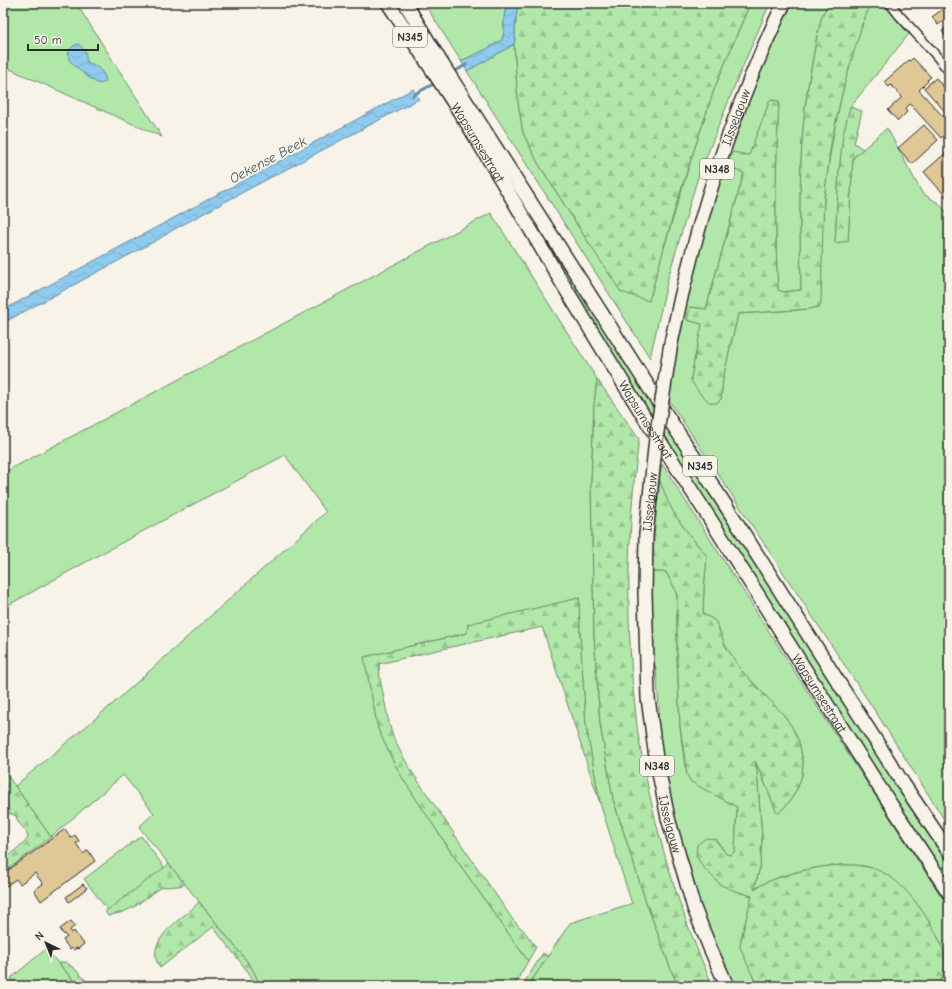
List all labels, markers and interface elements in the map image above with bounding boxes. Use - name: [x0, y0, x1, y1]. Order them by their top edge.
- scale bar: [28, 26, 98, 52]
- road number: N345: [393, 27, 427, 47]
- text: 50 m: [34, 33, 62, 47]
- street label: IJsselgouw: [718, 87, 753, 148]
- street label: Wapsumsestraat: [448, 100, 509, 186]
- water label: Oekense Beek: [227, 133, 310, 187]
- road number: N348: [700, 159, 734, 179]
- street label: Wapsumsestraat: [616, 377, 677, 463]
- road number: N345: [683, 456, 717, 476]
- street label: IJsselgouw: [639, 472, 660, 533]
- street label: Wapsumsestraat: [789, 651, 851, 736]
- road number: N348: [640, 756, 674, 776]
- street label: IJsselgouw: [656, 793, 685, 855]
- north arrow: [26, 923, 66, 963]
- text: N: [32, 929, 47, 943]

